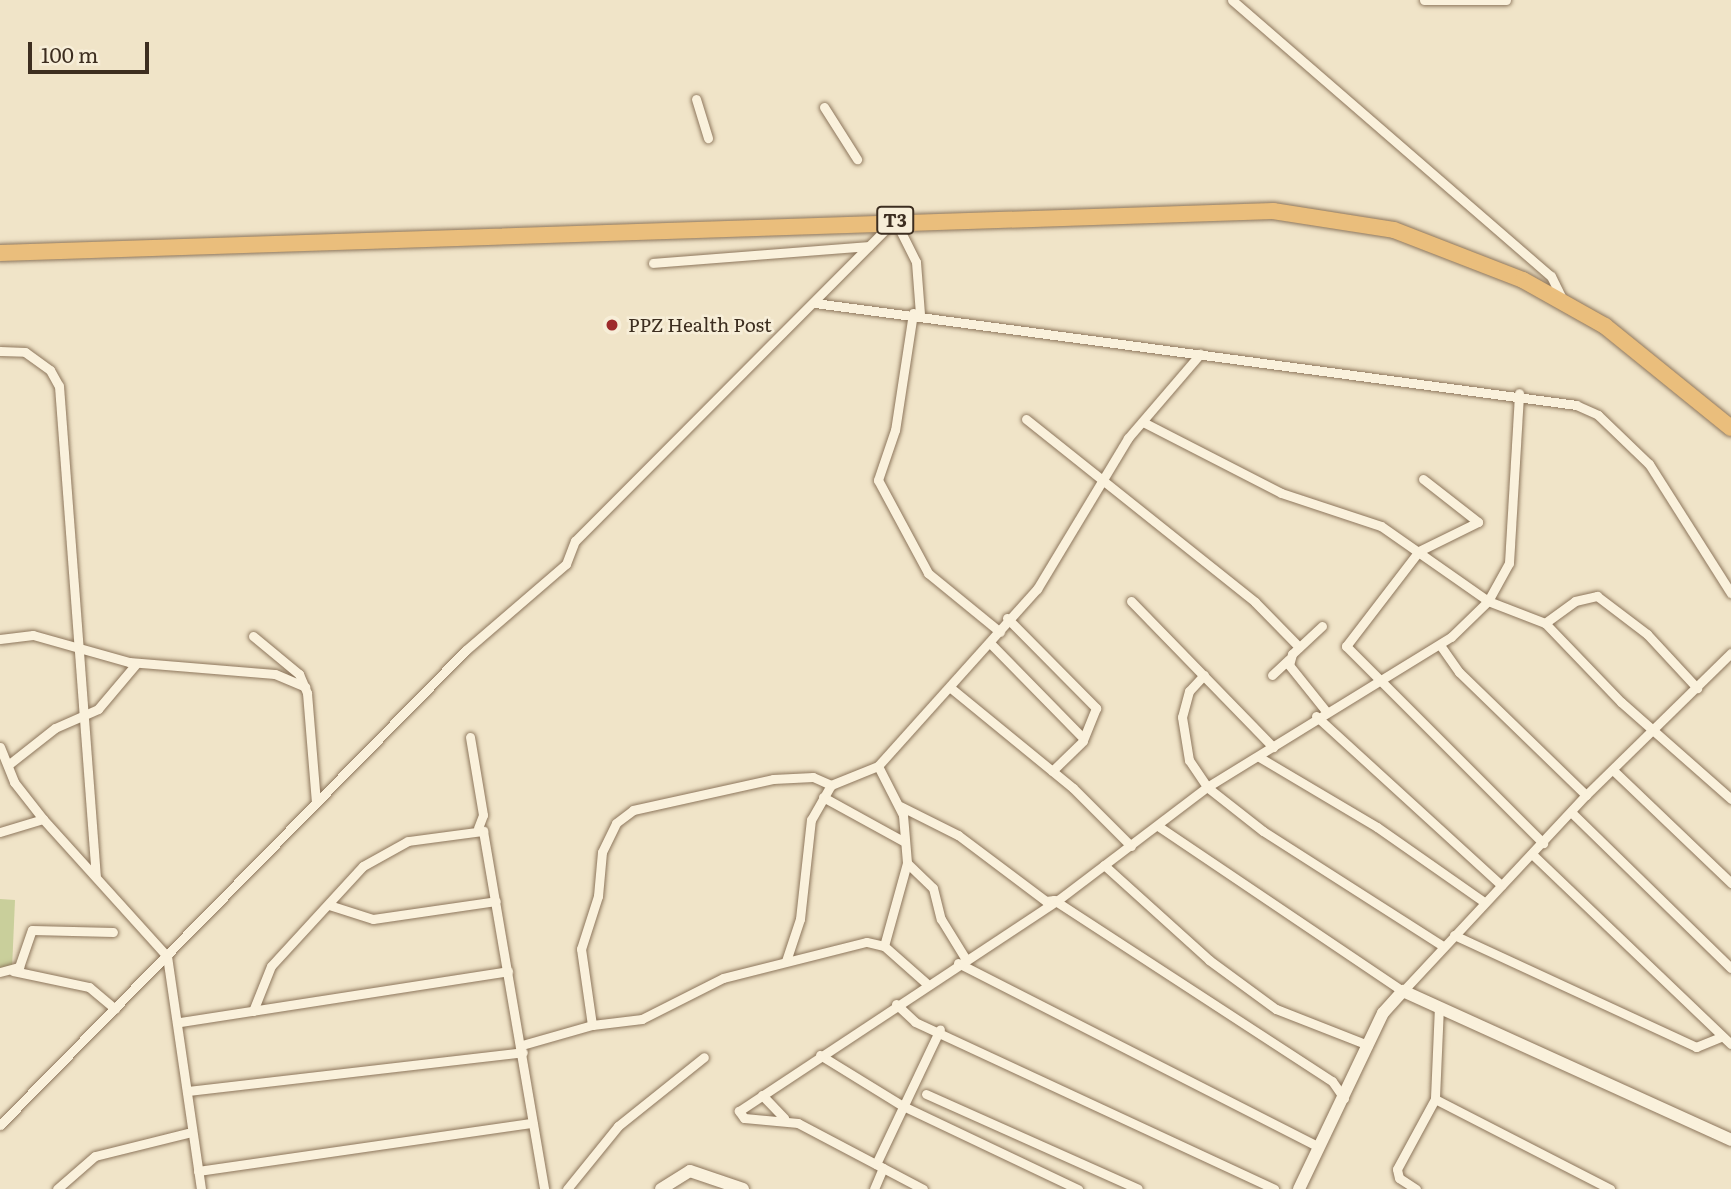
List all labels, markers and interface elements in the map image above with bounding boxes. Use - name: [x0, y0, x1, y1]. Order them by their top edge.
- scale bar: [32, 28, 152, 72]
- text: 100 m: [41, 38, 98, 69]
- road number: T3: [876, 205, 914, 234]
- place label: PPZ Health Post: [628, 314, 772, 336]
- marker: PPZ Health Post: [602, 315, 622, 335]

